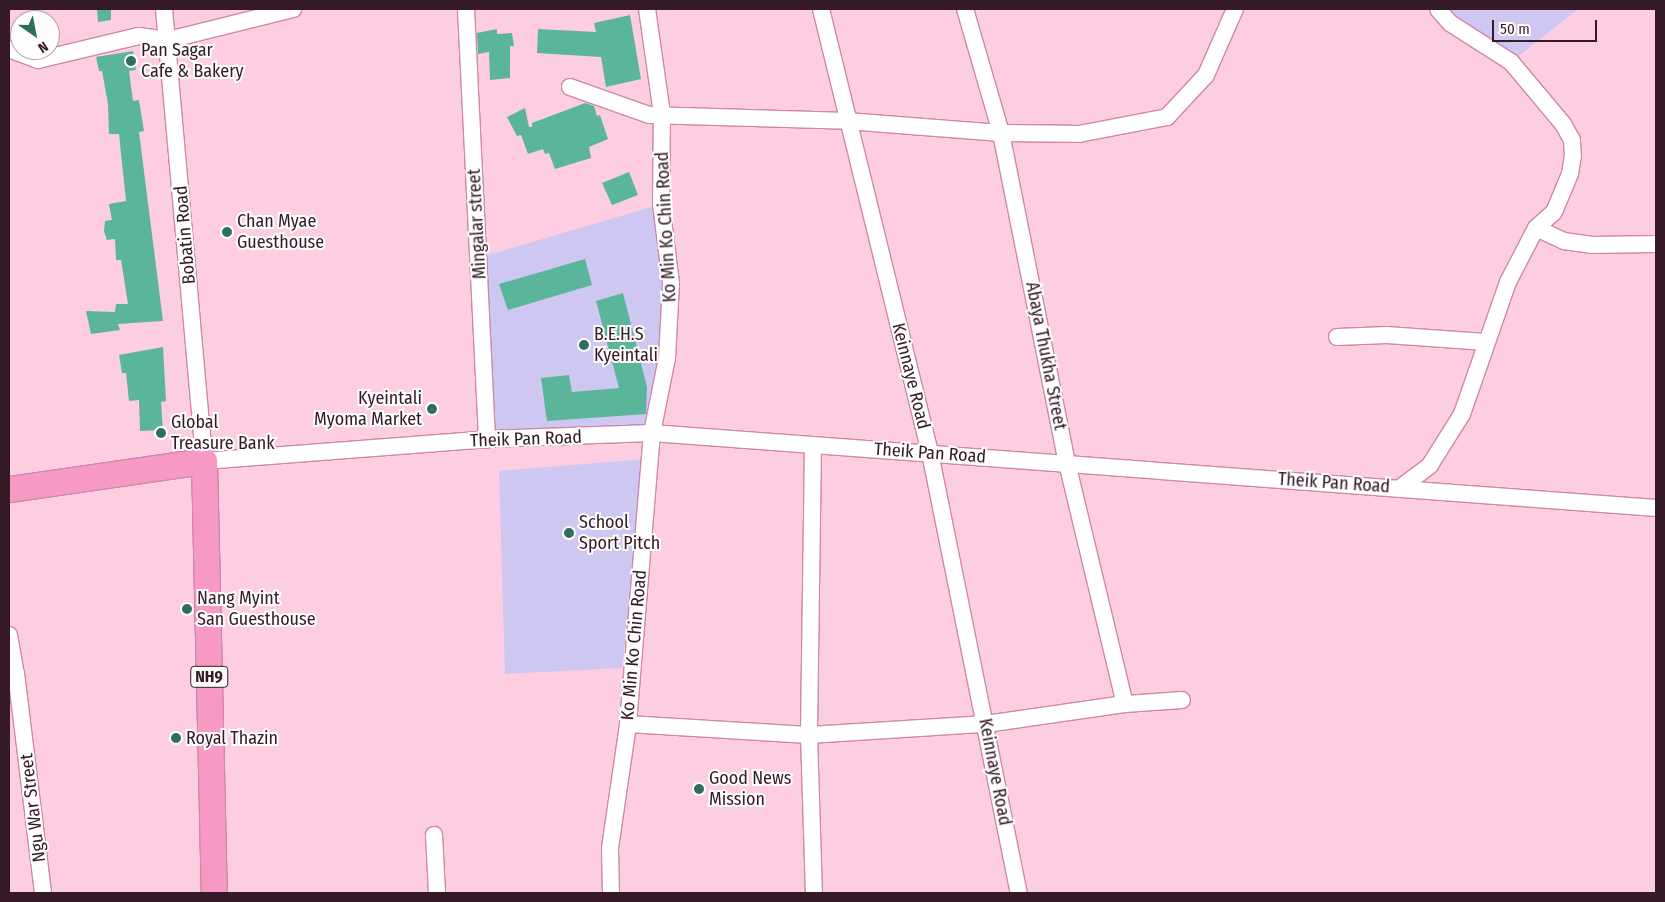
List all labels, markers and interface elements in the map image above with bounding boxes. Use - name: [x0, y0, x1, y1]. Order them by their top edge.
- north arrow: [10, 10, 60, 60]
- scale bar: [1495, 10, 1600, 42]
- text: 50 m: [1500, 20, 1530, 38]
- text: N: [35, 38, 51, 57]
- place label: Pan Sagar Cafe & Bakery: [141, 40, 244, 82]
- marker: Pan Sagar Cafe & Bakery: [125, 55, 137, 67]
- street label: Ko Min Ko Chin Road: [651, 151, 681, 303]
- street label: Mingalar street: [463, 168, 491, 280]
- street label: Bobatin Road: [170, 185, 200, 285]
- place label: Chan Myae Guesthouse: [237, 211, 324, 253]
- marker: Chan Myae Guesthouse: [221, 226, 233, 238]
- street label: Abaya Thukha Street: [1021, 280, 1071, 432]
- street label: Keinnaye Road: [887, 321, 935, 431]
- place label: B.E.H.S Kyeintali: [594, 324, 658, 366]
- marker: B.E.H.S Kyeintali: [578, 339, 590, 351]
- place label: Kyeintali Myoma Market: [314, 388, 422, 430]
- marker: Kyeintali Myoma Market: [426, 403, 438, 415]
- place label: Global Treasure Bank: [171, 412, 275, 454]
- street label: Theik Pan Road: [470, 426, 582, 452]
- marker: Global Treasure Bank: [155, 427, 167, 439]
- street label: Theik Pan Road: [873, 438, 987, 468]
- street label: Theik Pan Road: [1277, 468, 1391, 498]
- place label: School Sport Pitch: [579, 512, 660, 554]
- marker: School Sport Pitch: [563, 527, 575, 539]
- street label: Ko Min Ko Chin Road: [617, 569, 651, 721]
- place label: Nang Myint San Guesthouse: [197, 588, 316, 630]
- marker: Nang Myint San Guesthouse: [181, 603, 193, 615]
- road number: NH9: [190, 664, 228, 690]
- street label: Keinnaye Road: [974, 717, 1016, 827]
- place label: Royal Thazin: [186, 727, 278, 749]
- marker: Royal Thazin: [170, 732, 182, 744]
- street label: Ngu War Street: [16, 752, 50, 864]
- place label: Good News Mission: [709, 768, 791, 811]
- marker: Good News Mission: [693, 783, 705, 795]

